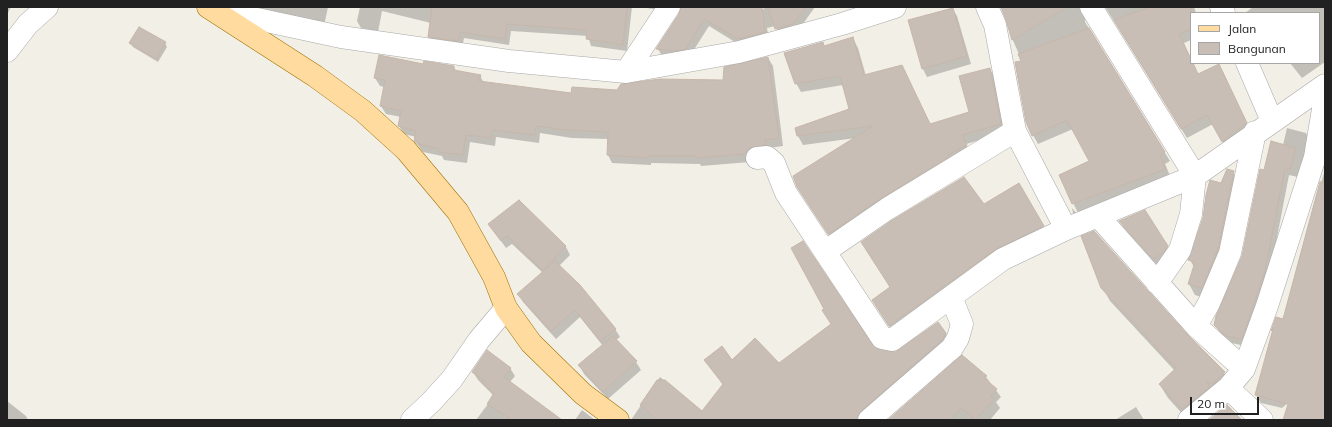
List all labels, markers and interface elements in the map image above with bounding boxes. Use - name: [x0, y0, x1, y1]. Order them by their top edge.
- legend: [1190, 12, 1320, 64]
- text: Jalan: [1228, 21, 1256, 36]
- text: Bangunan: [1228, 41, 1286, 56]
- scale bar: [1192, 389, 1261, 415]
- text: 20 m: [1197, 396, 1225, 411]

